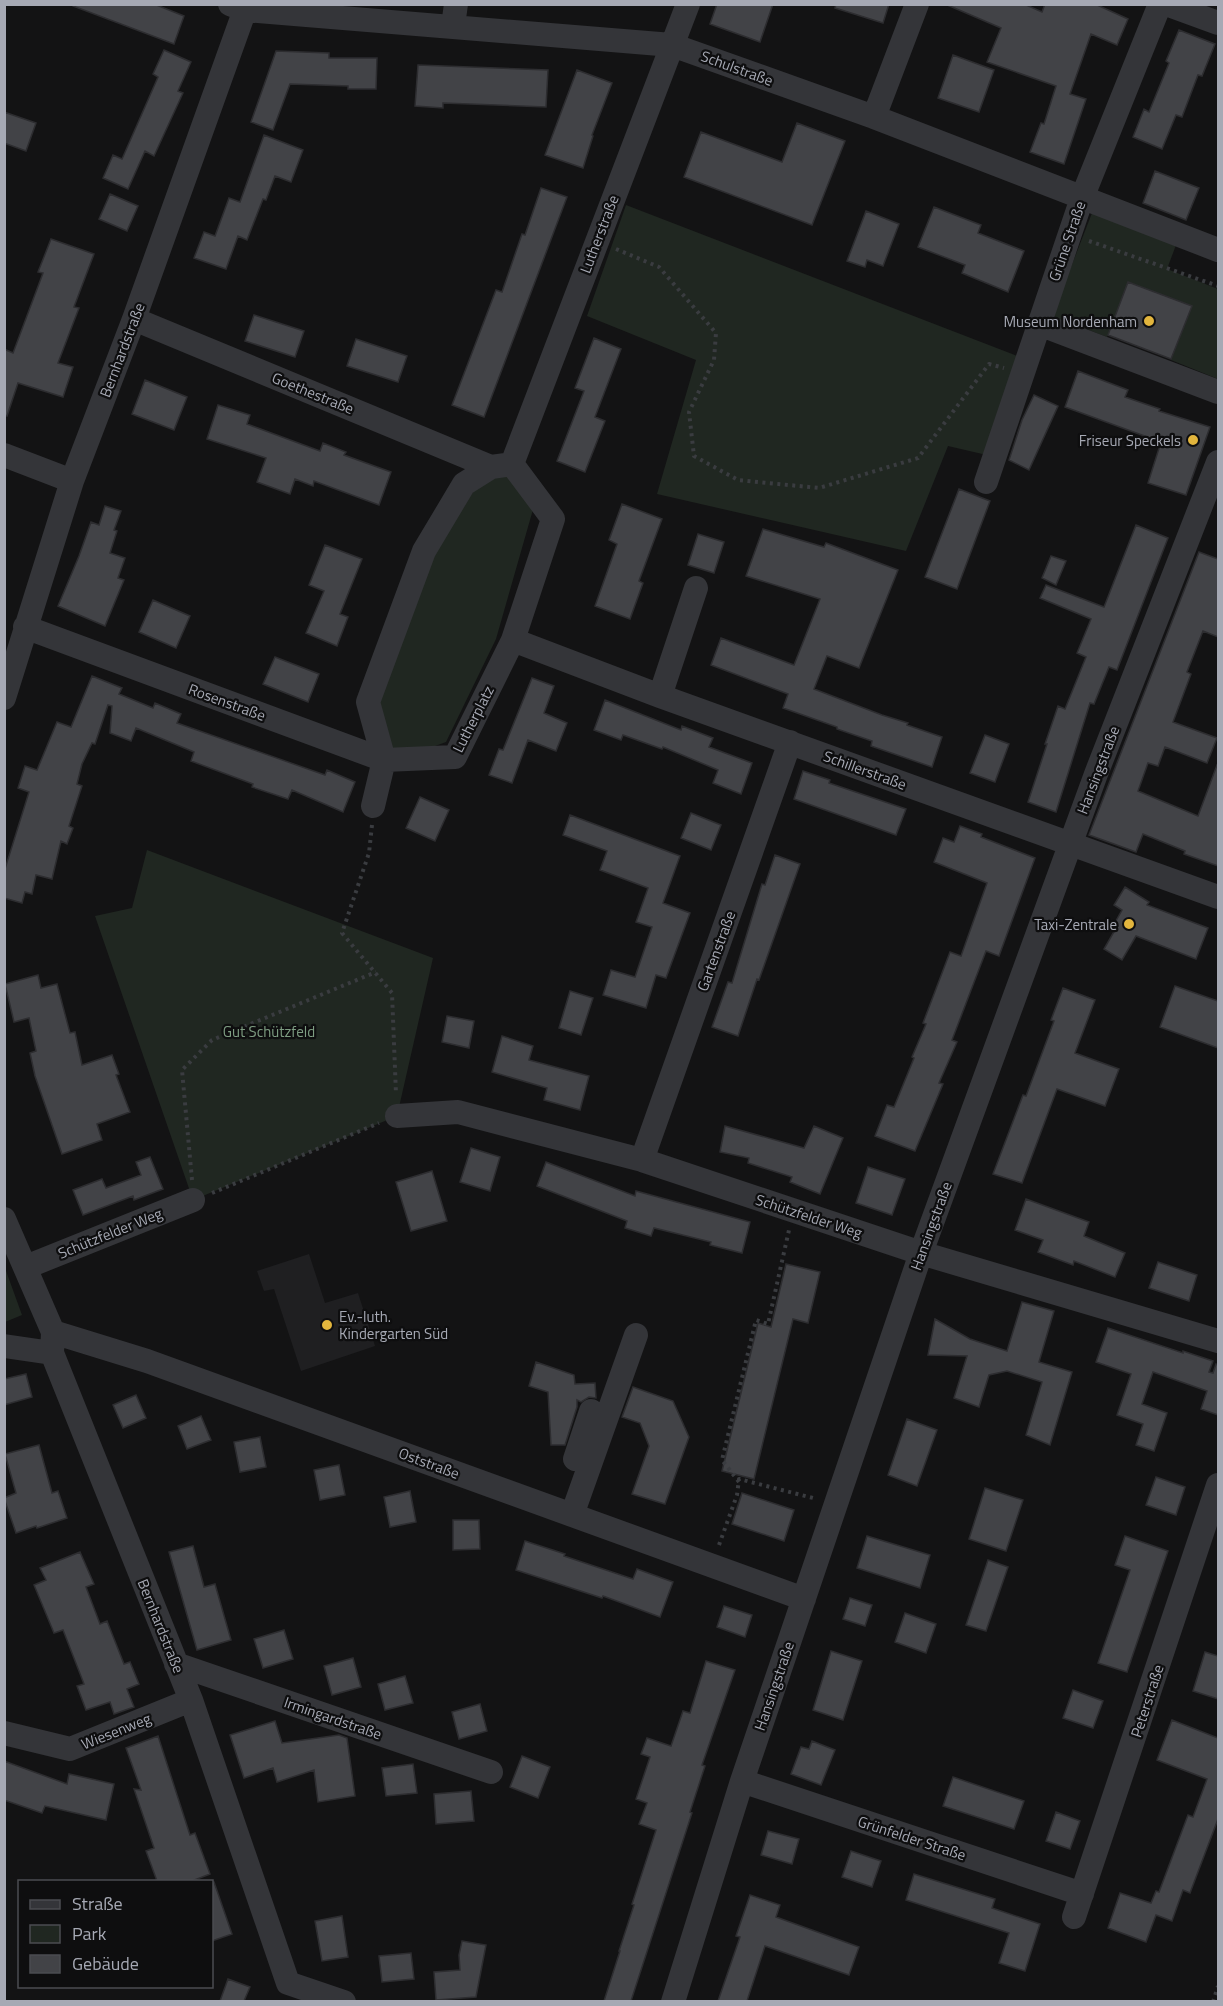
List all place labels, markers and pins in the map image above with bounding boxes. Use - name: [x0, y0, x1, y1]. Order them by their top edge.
- place label: Museum Nordenham: [1003, 310, 1137, 333]
- marker: Museum Nordenham: [1142, 314, 1156, 328]
- place label: Friseur Speckels: [1079, 429, 1181, 452]
- marker: Friseur Speckels: [1186, 433, 1200, 447]
- place label: Taxi-Zentrale: [1034, 913, 1117, 936]
- marker: Taxi-Zentrale: [1122, 917, 1136, 931]
- place label: Ev.-luth. Kindergarten Süd: [339, 1305, 448, 1345]
- marker: Ev.-luth. Kindergarten Süd: [320, 1318, 334, 1332]

